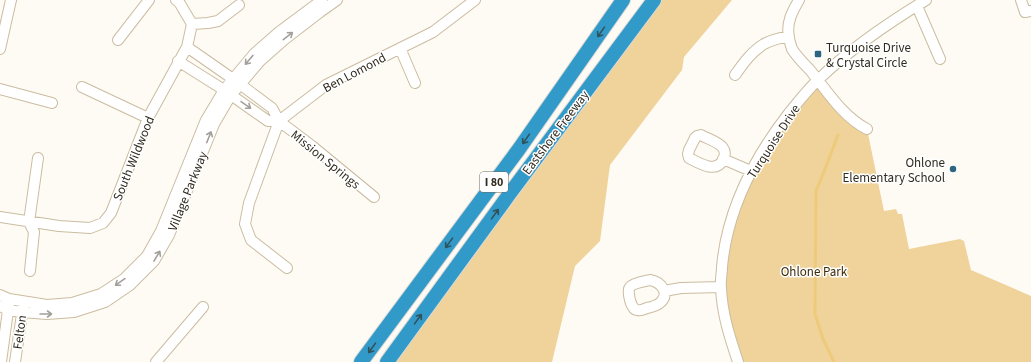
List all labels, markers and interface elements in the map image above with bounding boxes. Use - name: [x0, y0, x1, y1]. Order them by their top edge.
- one-way arrow: [597, 26, 605, 37]
- one-way arrow: [283, 32, 294, 41]
- place label: Turquoise Drive & Crystal Circle: [826, 39, 911, 72]
- street label: Ben Lomond: [320, 49, 389, 97]
- marker: Turquoise Drive & Crystal Circle: [813, 49, 823, 59]
- one-way arrow: [245, 55, 254, 66]
- street label: Eastshore Freeway: [518, 87, 593, 178]
- one-way arrow: [240, 101, 251, 109]
- street label: Turquoise Drive: [743, 101, 805, 182]
- street label: South Wildwood: [109, 113, 159, 203]
- street label: Mission Springs: [287, 126, 364, 194]
- one-way arrow: [205, 132, 213, 144]
- one-way arrow: [522, 133, 530, 144]
- street label: Village Parkway: [164, 149, 212, 234]
- place label: Ohlone Elementary School: [843, 154, 945, 187]
- marker: Ohlone Elementary School: [948, 164, 958, 174]
- road number: I 80: [480, 172, 508, 192]
- one-way arrow: [490, 209, 499, 220]
- one-way arrow: [445, 238, 453, 249]
- one-way arrow: [153, 250, 161, 262]
- park label: Ohlone Park: [781, 263, 848, 281]
- one-way arrow: [114, 277, 125, 286]
- one-way arrow: [39, 310, 52, 318]
- street label: Felton: [9, 314, 31, 350]
- one-way arrow: [414, 314, 422, 325]
- one-way arrow: [368, 342, 376, 353]

